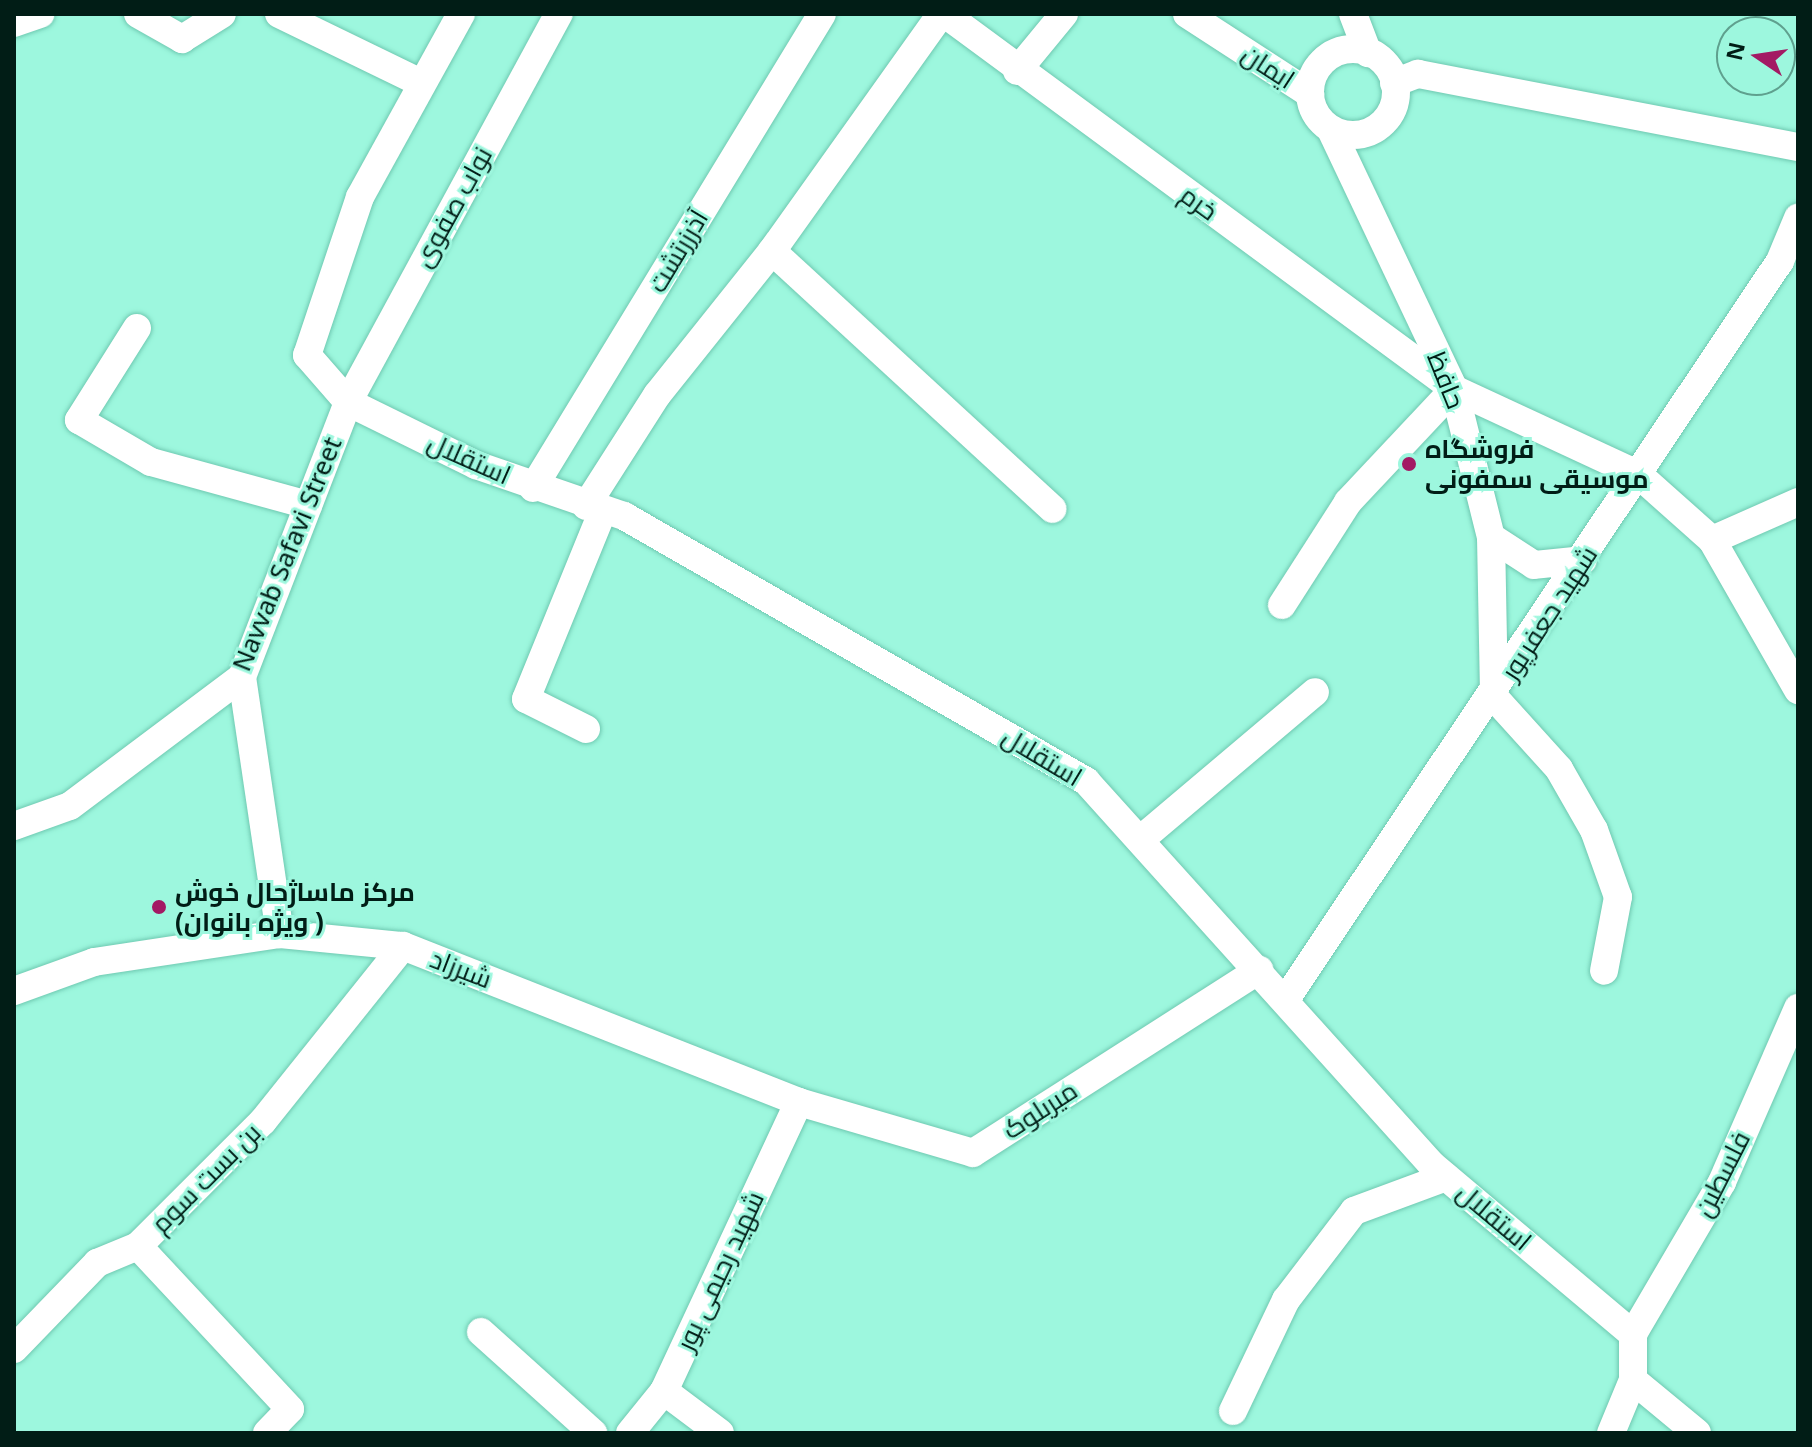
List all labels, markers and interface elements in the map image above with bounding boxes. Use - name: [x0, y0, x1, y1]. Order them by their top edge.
- north arrow: [1716, 16, 1796, 96]
- street label: ایمان: [1236, 39, 1300, 95]
- text: N: [1718, 39, 1751, 63]
- street label: نواب صفوی: [407, 141, 499, 273]
- street label: خرم: [1174, 179, 1224, 227]
- street label: آذرزرتشت: [641, 204, 715, 298]
- street label: حافظ: [1421, 347, 1471, 413]
- street label: استقلال: [423, 427, 515, 491]
- street label: Navvab Safavi Street: [226, 432, 348, 676]
- place label: فروشگاه موسیقی سمفونی: [1425, 433, 1649, 494]
- marker: فروشگاه موسیقی سمفونی: [1400, 455, 1418, 473]
- street label: شهید جعفرپور: [1494, 540, 1604, 686]
- street label: استقلال: [996, 721, 1088, 793]
- place label: مرکز ماساژحال خوش (ویژه بانوان ): [175, 876, 415, 938]
- marker: مرکز ماساژحال خوش (ویژه بانوان ): [150, 898, 168, 916]
- street label: شیرزاد: [426, 943, 496, 995]
- street label: میربلوک: [997, 1074, 1083, 1146]
- street label: بن بست سوم: [145, 1117, 267, 1239]
- street label: فلسطین: [1687, 1126, 1757, 1222]
- street label: استقلال: [1450, 1177, 1538, 1257]
- street label: شهید رحیمی پور: [670, 1186, 770, 1356]

